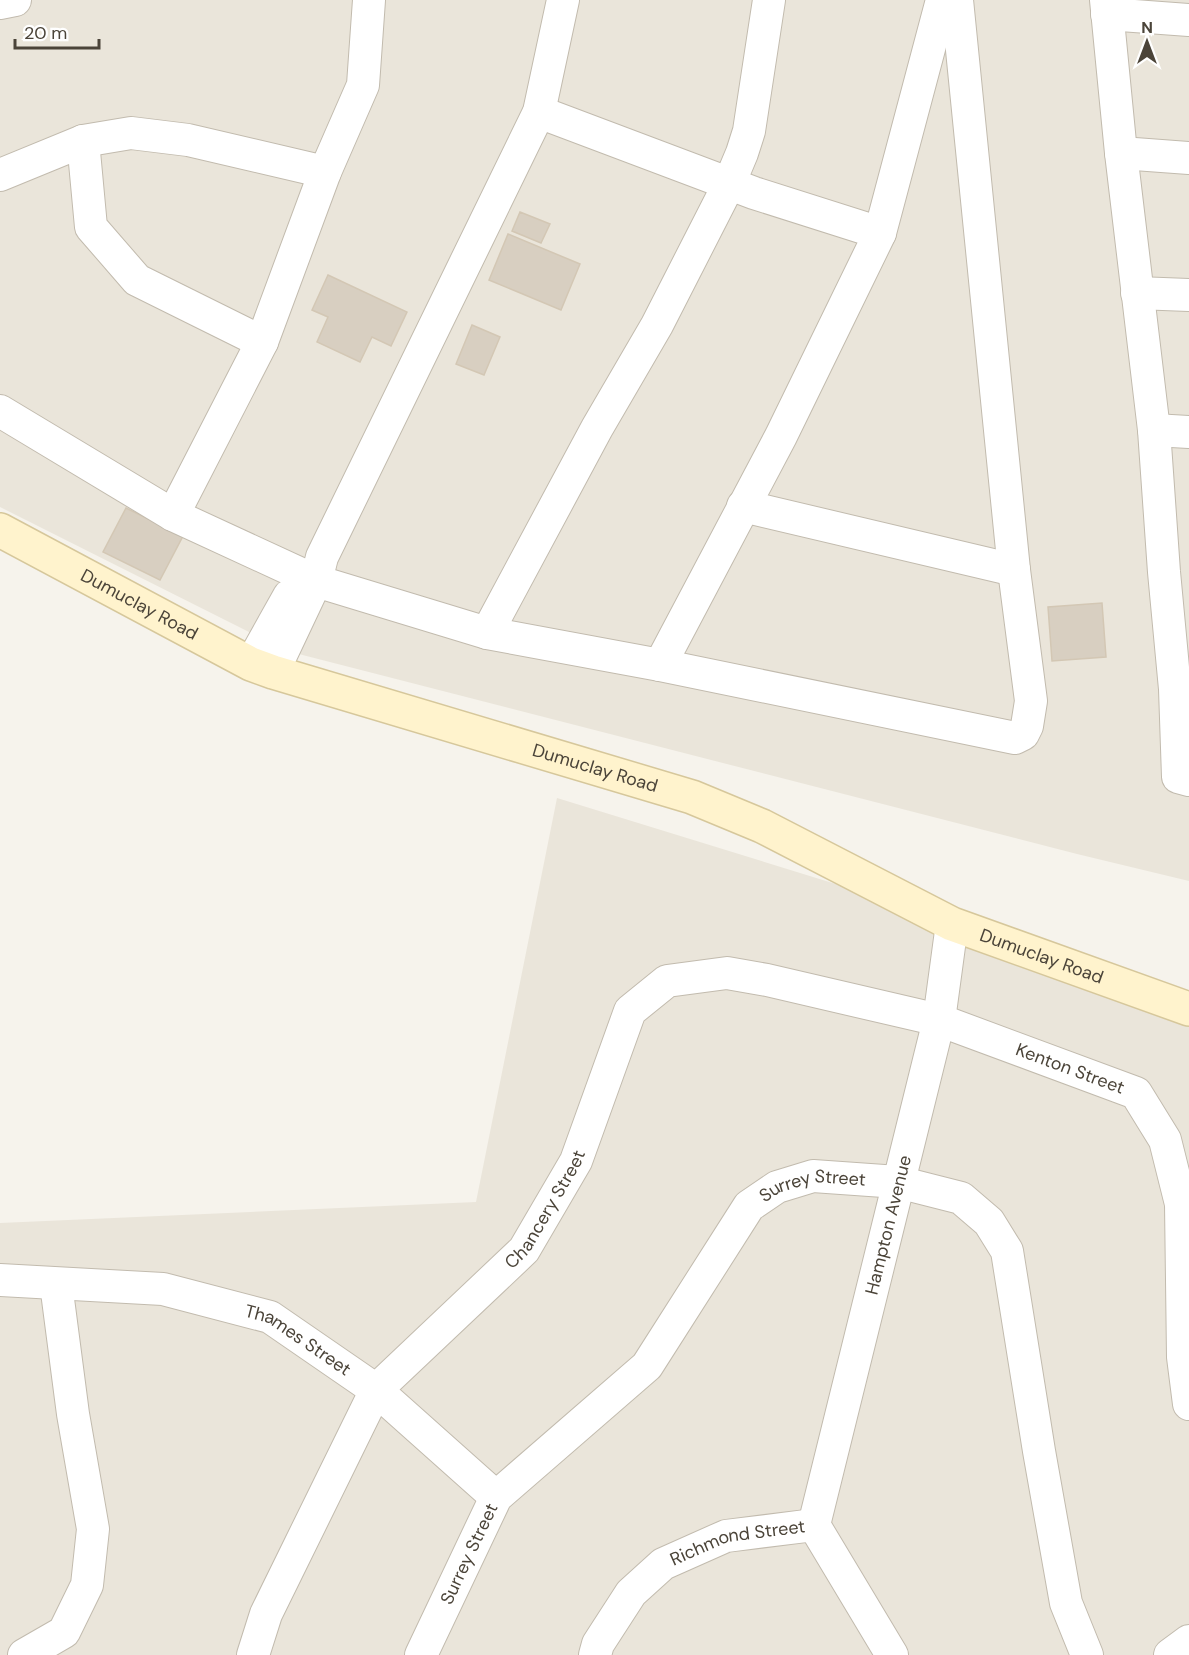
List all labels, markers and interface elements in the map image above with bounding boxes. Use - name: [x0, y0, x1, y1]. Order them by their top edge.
- scale bar: [15, 12, 99, 50]
- north arrow: [1117, 12, 1177, 72]
- text: N: [1141, 17, 1153, 38]
- text: 20 m: [24, 21, 67, 45]
- street label: Dumuclay Road: [77, 563, 202, 646]
- street label: Dumuclay Road: [529, 738, 661, 798]
- street label: Dumuclay Road: [977, 923, 1107, 989]
- street label: Kenton Street: [1012, 1037, 1128, 1100]
- street label: Chancery Street: [499, 1147, 591, 1274]
- street label: Hampton Avenue: [859, 1153, 917, 1297]
- street label: Surrey Street: [754, 1164, 866, 1208]
- street label: Thames Street: [242, 1299, 356, 1381]
- street label: Surrey Street: [435, 1499, 503, 1608]
- street label: Richmond Street: [666, 1514, 807, 1571]

